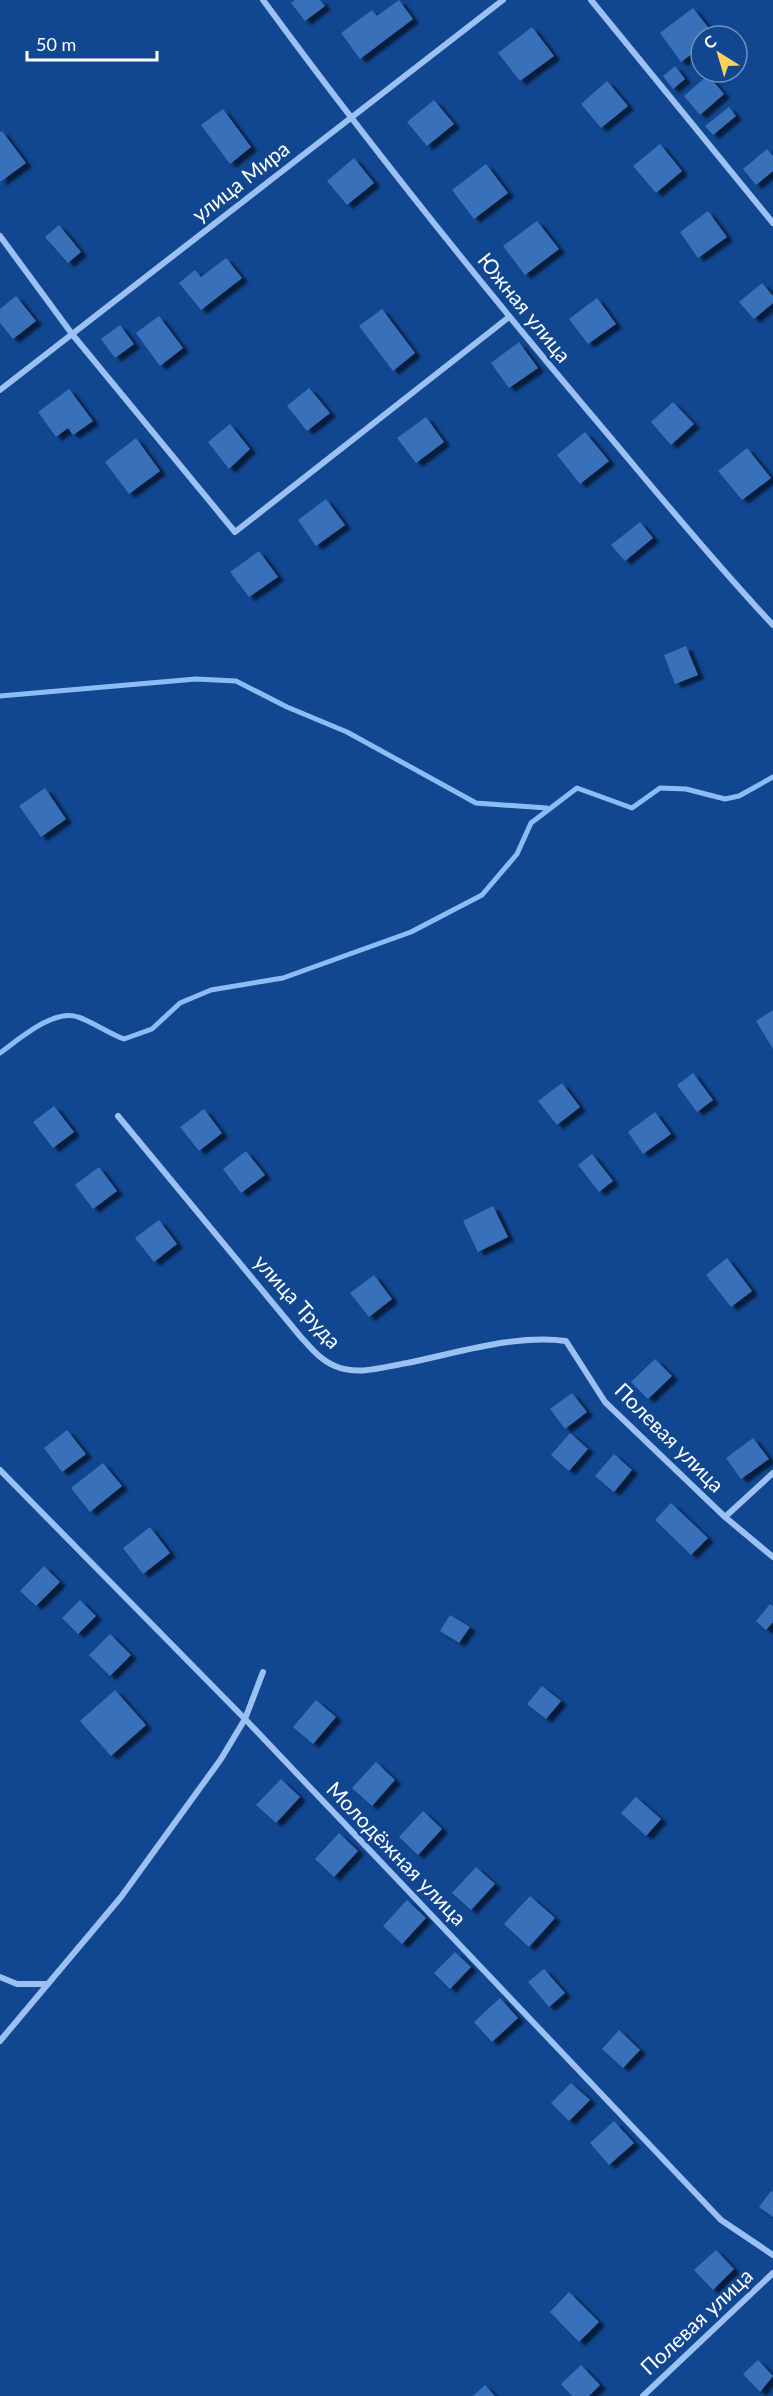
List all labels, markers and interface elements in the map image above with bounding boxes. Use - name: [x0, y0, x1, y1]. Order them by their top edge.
- scale bar: [27, 24, 158, 62]
- north arrow: [689, 24, 749, 84]
- text: С: [700, 31, 720, 52]
- text: 50 m: [36, 33, 76, 55]
- street label: улица Мира: [187, 135, 294, 226]
- street label: Южная улица: [473, 247, 577, 367]
- street label: улица Труда: [249, 1249, 347, 1353]
- street label: Полевая улица: [610, 1377, 730, 1497]
- street label: Молодёжная улица: [322, 1776, 472, 1930]
- street label: Полевая улица: [635, 2263, 757, 2379]

